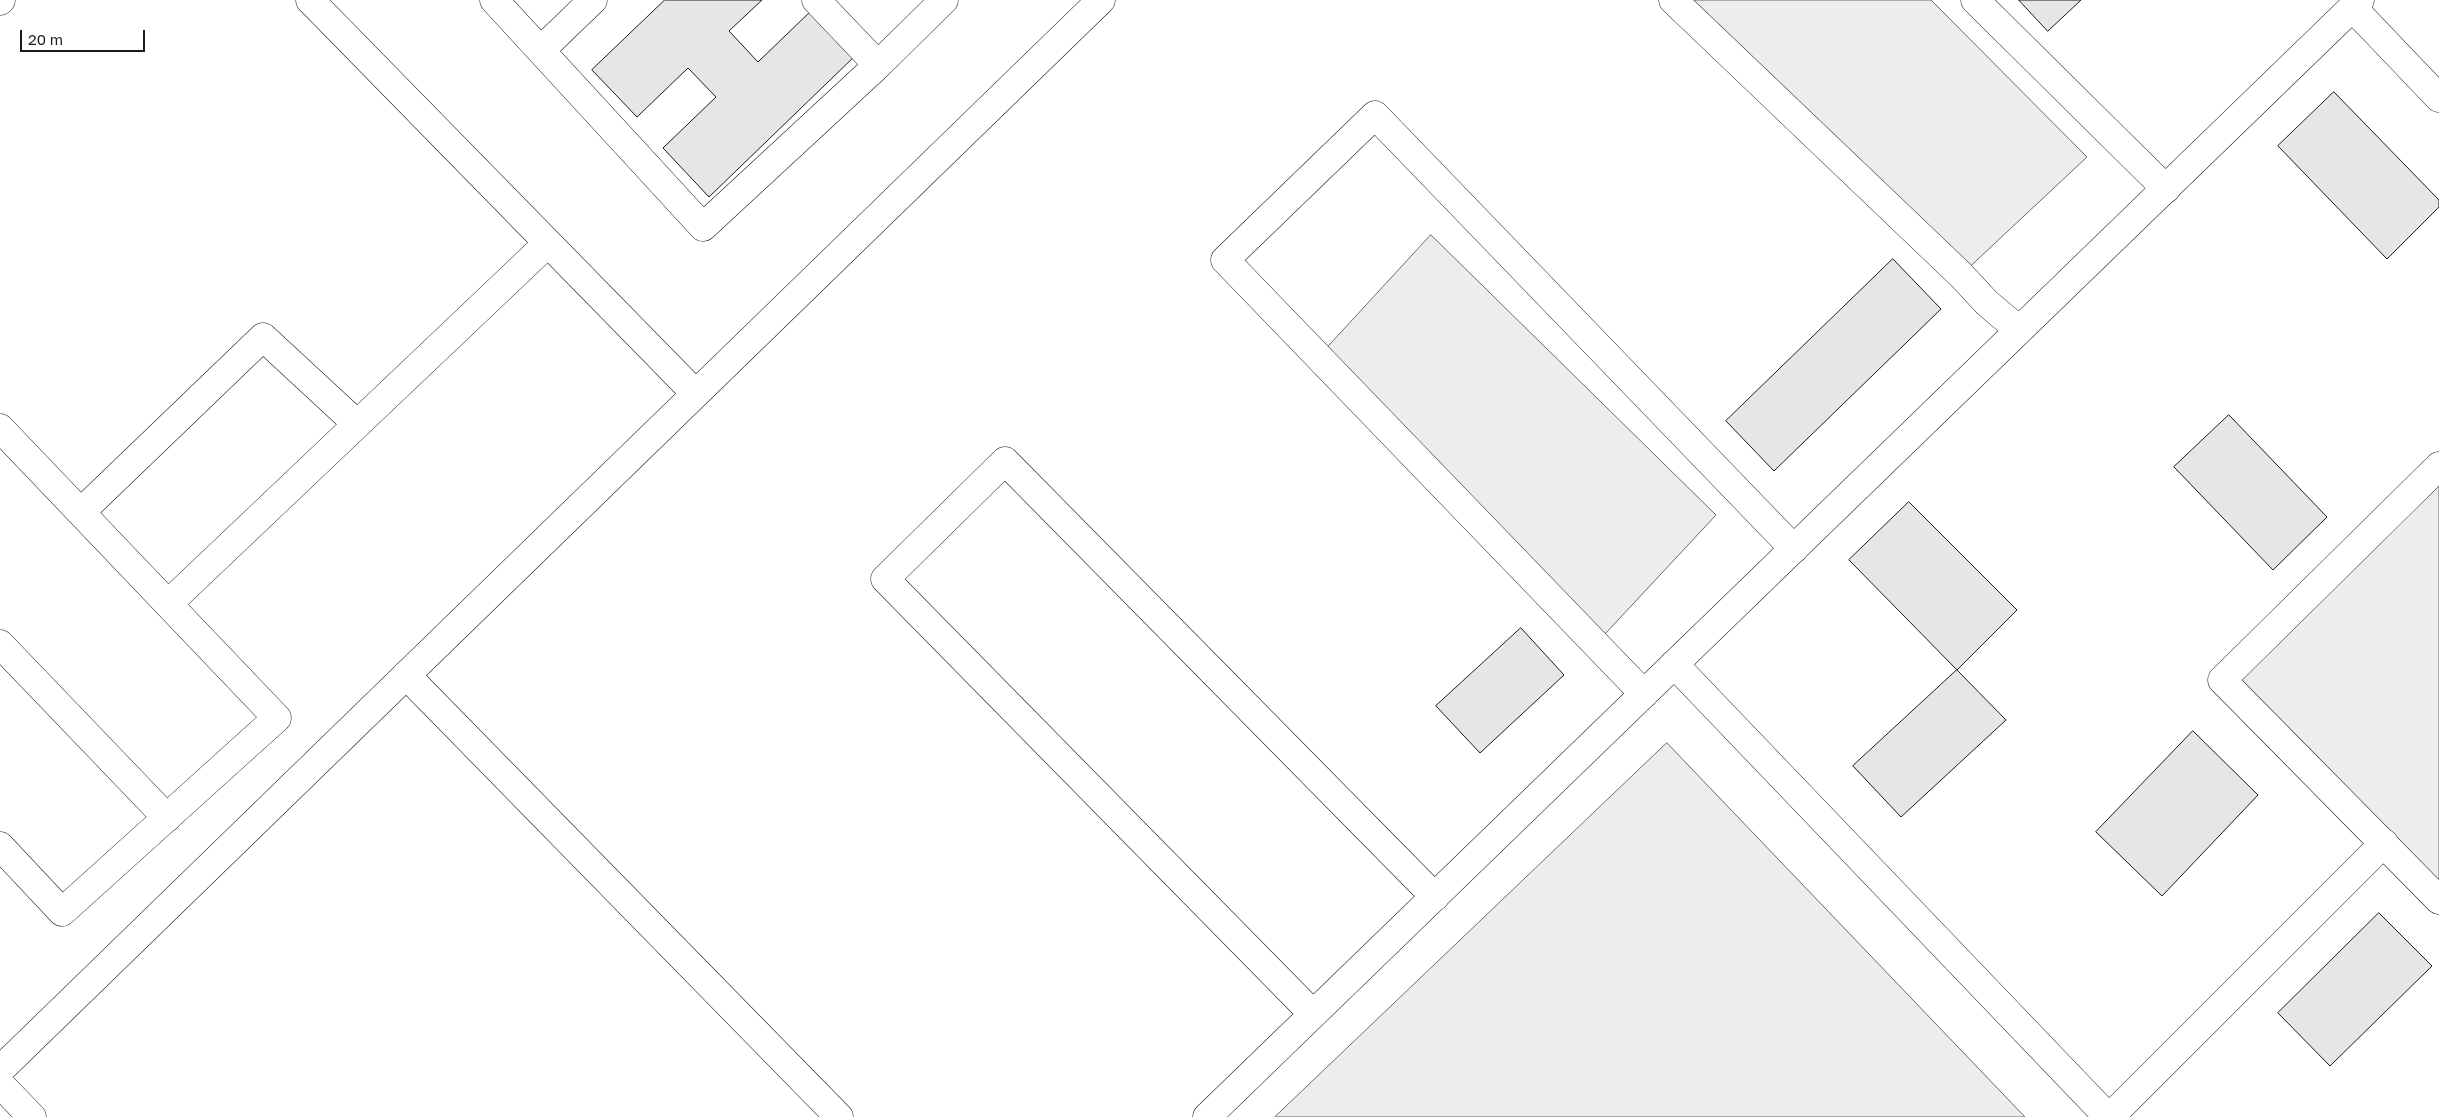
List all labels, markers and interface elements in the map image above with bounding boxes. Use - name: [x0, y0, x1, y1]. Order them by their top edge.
- scale bar: [22, 20, 148, 52]
- text: 20 m: [28, 30, 63, 48]

